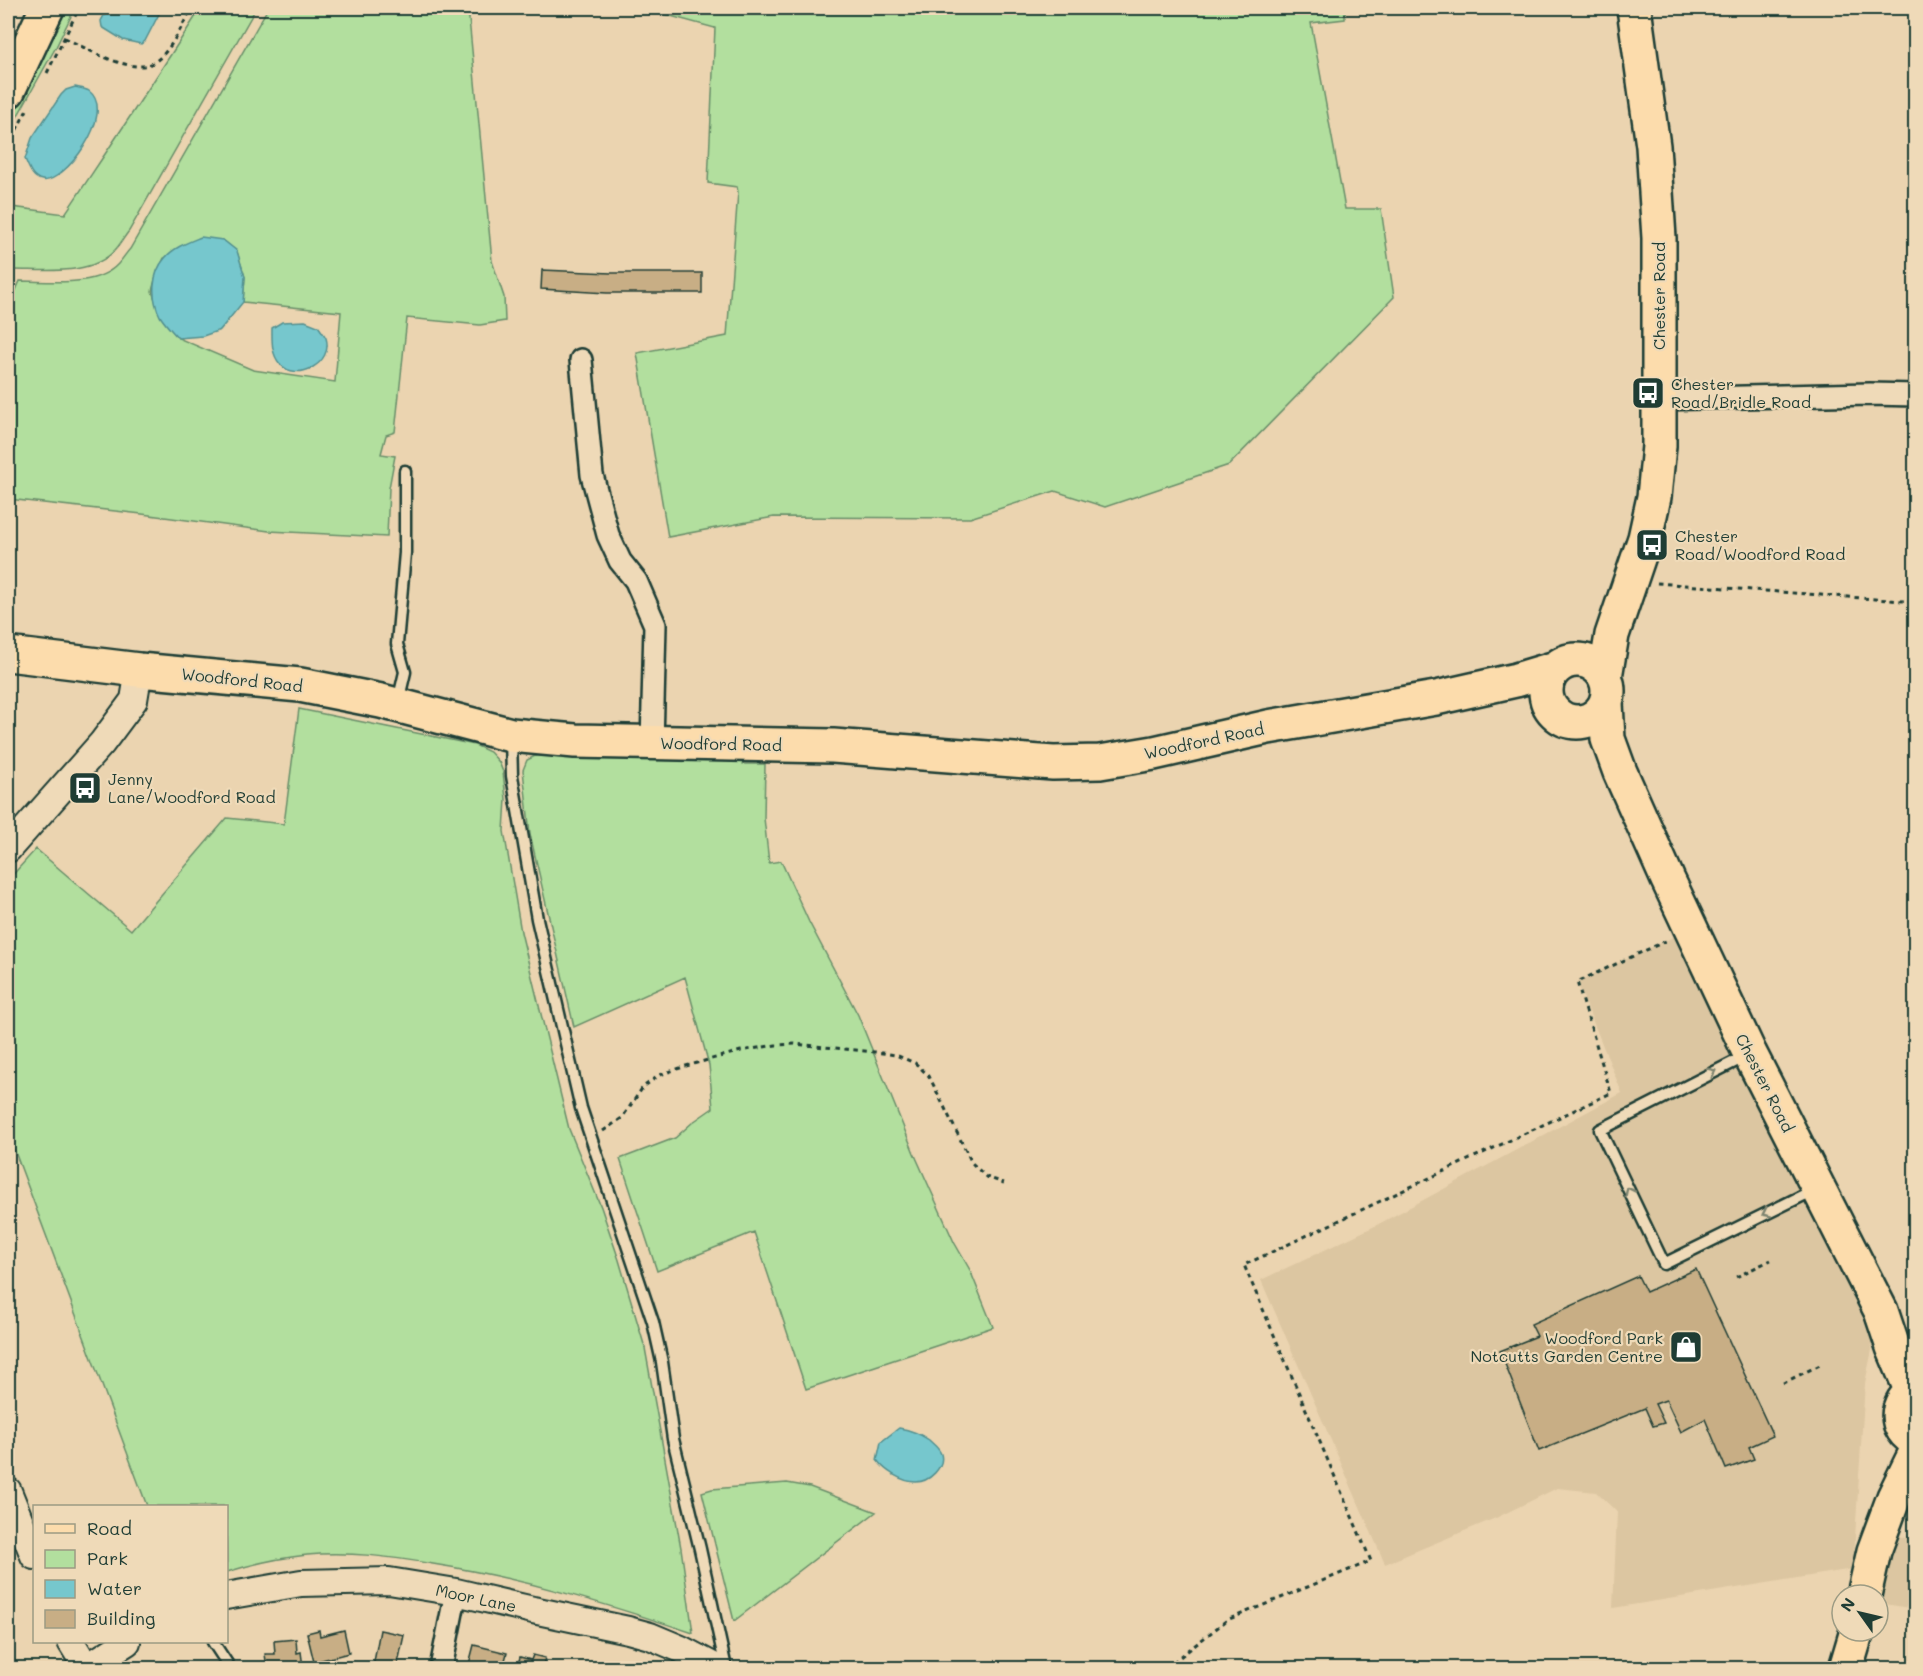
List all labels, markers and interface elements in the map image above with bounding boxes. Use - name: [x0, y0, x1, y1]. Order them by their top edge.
- street label: Chester Road: [1648, 242, 1669, 350]
- place label: Chester Road/Bridle Road: [1671, 373, 1811, 412]
- bus stop icon: Chester Road/Bridle Road: [1630, 375, 1666, 411]
- place label: Chester Road/Woodford Road: [1675, 525, 1845, 564]
- bus stop icon: Chester Road/Woodford Road: [1634, 527, 1670, 563]
- street label: Woodford Road: [180, 663, 304, 696]
- street label: Woodford Road: [1142, 718, 1266, 763]
- street label: Woodford Road: [660, 732, 782, 755]
- place label: Jenny Lane/Woodford Road: [108, 768, 276, 807]
- bus stop icon: Jenny Lane/Woodford Road: [67, 770, 103, 806]
- street label: Chester Road: [1732, 1030, 1799, 1136]
- one-way arrow: [1706, 1067, 1717, 1079]
- one-way arrow: [1624, 1187, 1636, 1198]
- one-way arrow: [1762, 1206, 1773, 1217]
- place label: Woodford Park Notcutts Garden Centre: [1470, 1327, 1663, 1366]
- shop icon: Woodford Park Notcutts Garden Centre: [1668, 1329, 1704, 1365]
- legend: [33, 1505, 228, 1643]
- text: Road: [87, 1516, 132, 1540]
- text: Park: [87, 1546, 128, 1570]
- text: Water: [87, 1576, 142, 1600]
- street label: Moor Lane: [434, 1579, 518, 1616]
- north arrow: [1830, 1583, 1890, 1643]
- text: N: [1835, 1593, 1859, 1615]
- text: Building: [87, 1606, 155, 1630]

